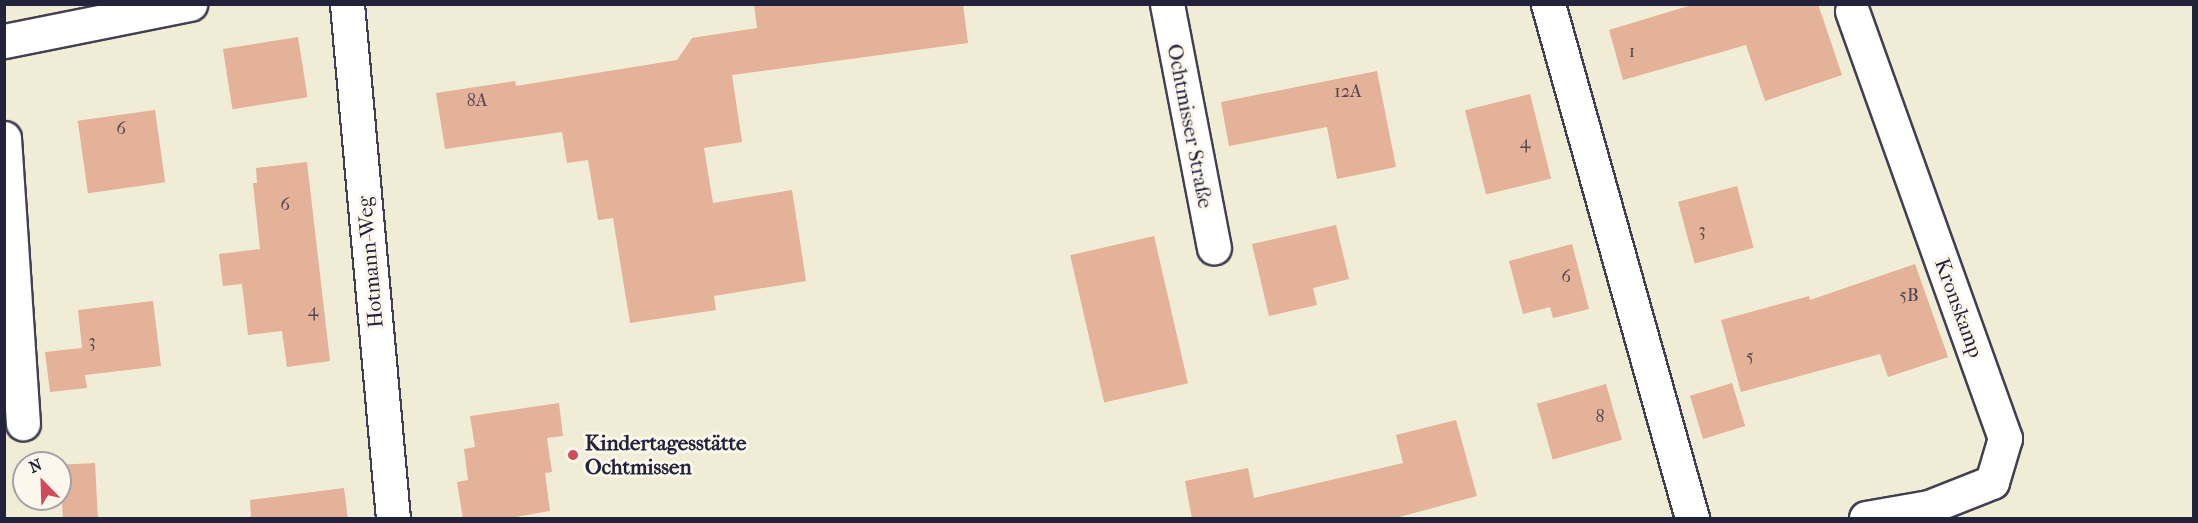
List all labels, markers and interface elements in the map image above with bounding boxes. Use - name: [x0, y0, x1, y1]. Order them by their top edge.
- house number: 1: [1629, 41, 1635, 63]
- street label: Ochtmisser Straße: [1162, 42, 1218, 210]
- house number: 12A: [1334, 81, 1362, 103]
- house number: 8A: [467, 90, 487, 112]
- house number: 6: [116, 118, 126, 140]
- house number: 4: [1520, 132, 1530, 154]
- house number: 6: [280, 194, 290, 216]
- street label: Hotmann-Weg: [352, 195, 388, 329]
- house number: 3: [1698, 220, 1706, 242]
- street label: Kronskamp: [1929, 255, 1989, 361]
- house number: 6: [1561, 266, 1571, 288]
- house number: 5B: [1899, 285, 1919, 307]
- house number: 4: [308, 300, 318, 322]
- house number: 3: [88, 331, 96, 353]
- house number: 5: [1746, 346, 1754, 368]
- house number: 8: [1595, 406, 1605, 428]
- place label: Kindertagesstätte Ochtmissen: [585, 430, 746, 480]
- marker: Kindertagesstätte Ochtmissen: [566, 448, 580, 462]
- north arrow: [12, 451, 72, 511]
- text: N: [26, 455, 45, 477]

